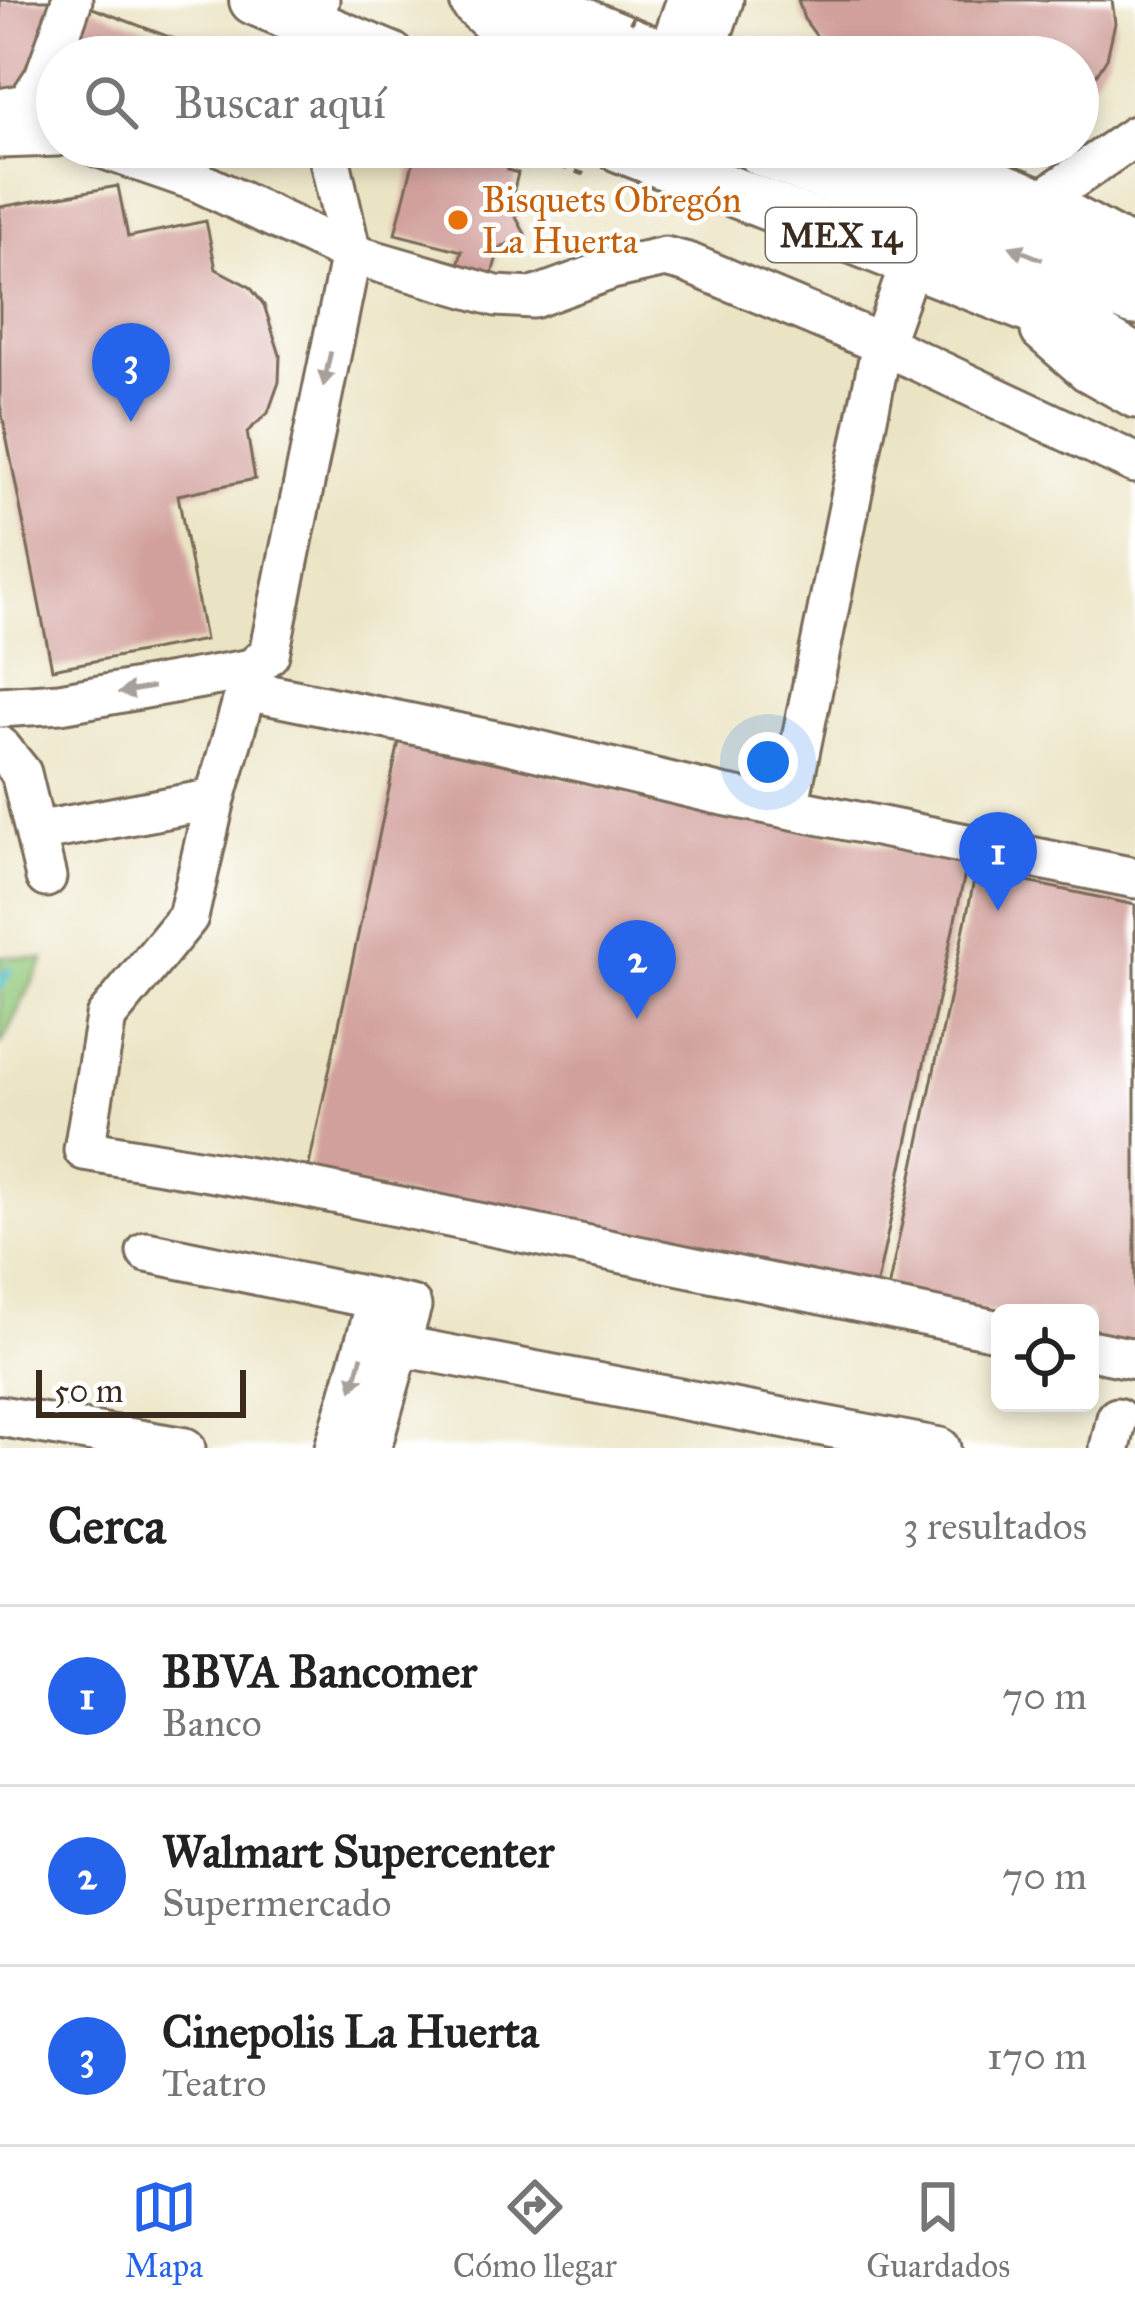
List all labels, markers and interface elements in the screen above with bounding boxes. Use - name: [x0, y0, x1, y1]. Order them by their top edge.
- search box: [36, 36, 1099, 168]
- icon: search: [78, 69, 144, 135]
- text: Buscar aquí: [174, 75, 386, 130]
- place label: Bisquets Obregón La Huerta: [482, 178, 741, 263]
- marker: Bisquets Obregón La Huerta: [445, 207, 471, 233]
- road number: MEX 14: [766, 208, 916, 262]
- one-way arrow: [1008, 242, 1044, 261]
- pin: 3: [92, 323, 170, 422]
- one-way arrow: [317, 350, 336, 388]
- one-way arrow: [117, 681, 155, 699]
- your location: [738, 732, 798, 792]
- pin: 1: [959, 812, 1037, 911]
- pin: 2: [598, 920, 676, 1019]
- map controls: [991, 1304, 1099, 1412]
- button: locate: [991, 1304, 1099, 1412]
- one-way arrow: [347, 1355, 365, 1392]
- scale bar: [36, 1364, 246, 1417]
- text: 50 m: [54, 1371, 123, 1411]
- text: Cerca: [48, 1495, 166, 1557]
- text: 3 resultados: [903, 1502, 1087, 1550]
- text: BBVA Bancomer: [162, 1644, 477, 1699]
- text: 1: [79, 1672, 95, 1720]
- text: 70 m: [1002, 1672, 1087, 1720]
- text: Banco: [162, 1699, 262, 1747]
- text: Walmart Supercenter: [162, 1824, 554, 1879]
- text: 2: [77, 1852, 97, 1900]
- text: 70 m: [1002, 1852, 1087, 1900]
- text: Supermercado: [162, 1879, 391, 1927]
- text: Cinepolis La Huerta: [162, 2004, 539, 2059]
- text: 3: [79, 2032, 95, 2080]
- text: 170 m: [987, 2032, 1087, 2080]
- text: Teatro: [162, 2059, 266, 2107]
- tab: Mapa: [125, 2174, 203, 2286]
- tab: Cómo llegar: [453, 2174, 617, 2286]
- tab: Guardados: [866, 2174, 1010, 2286]

